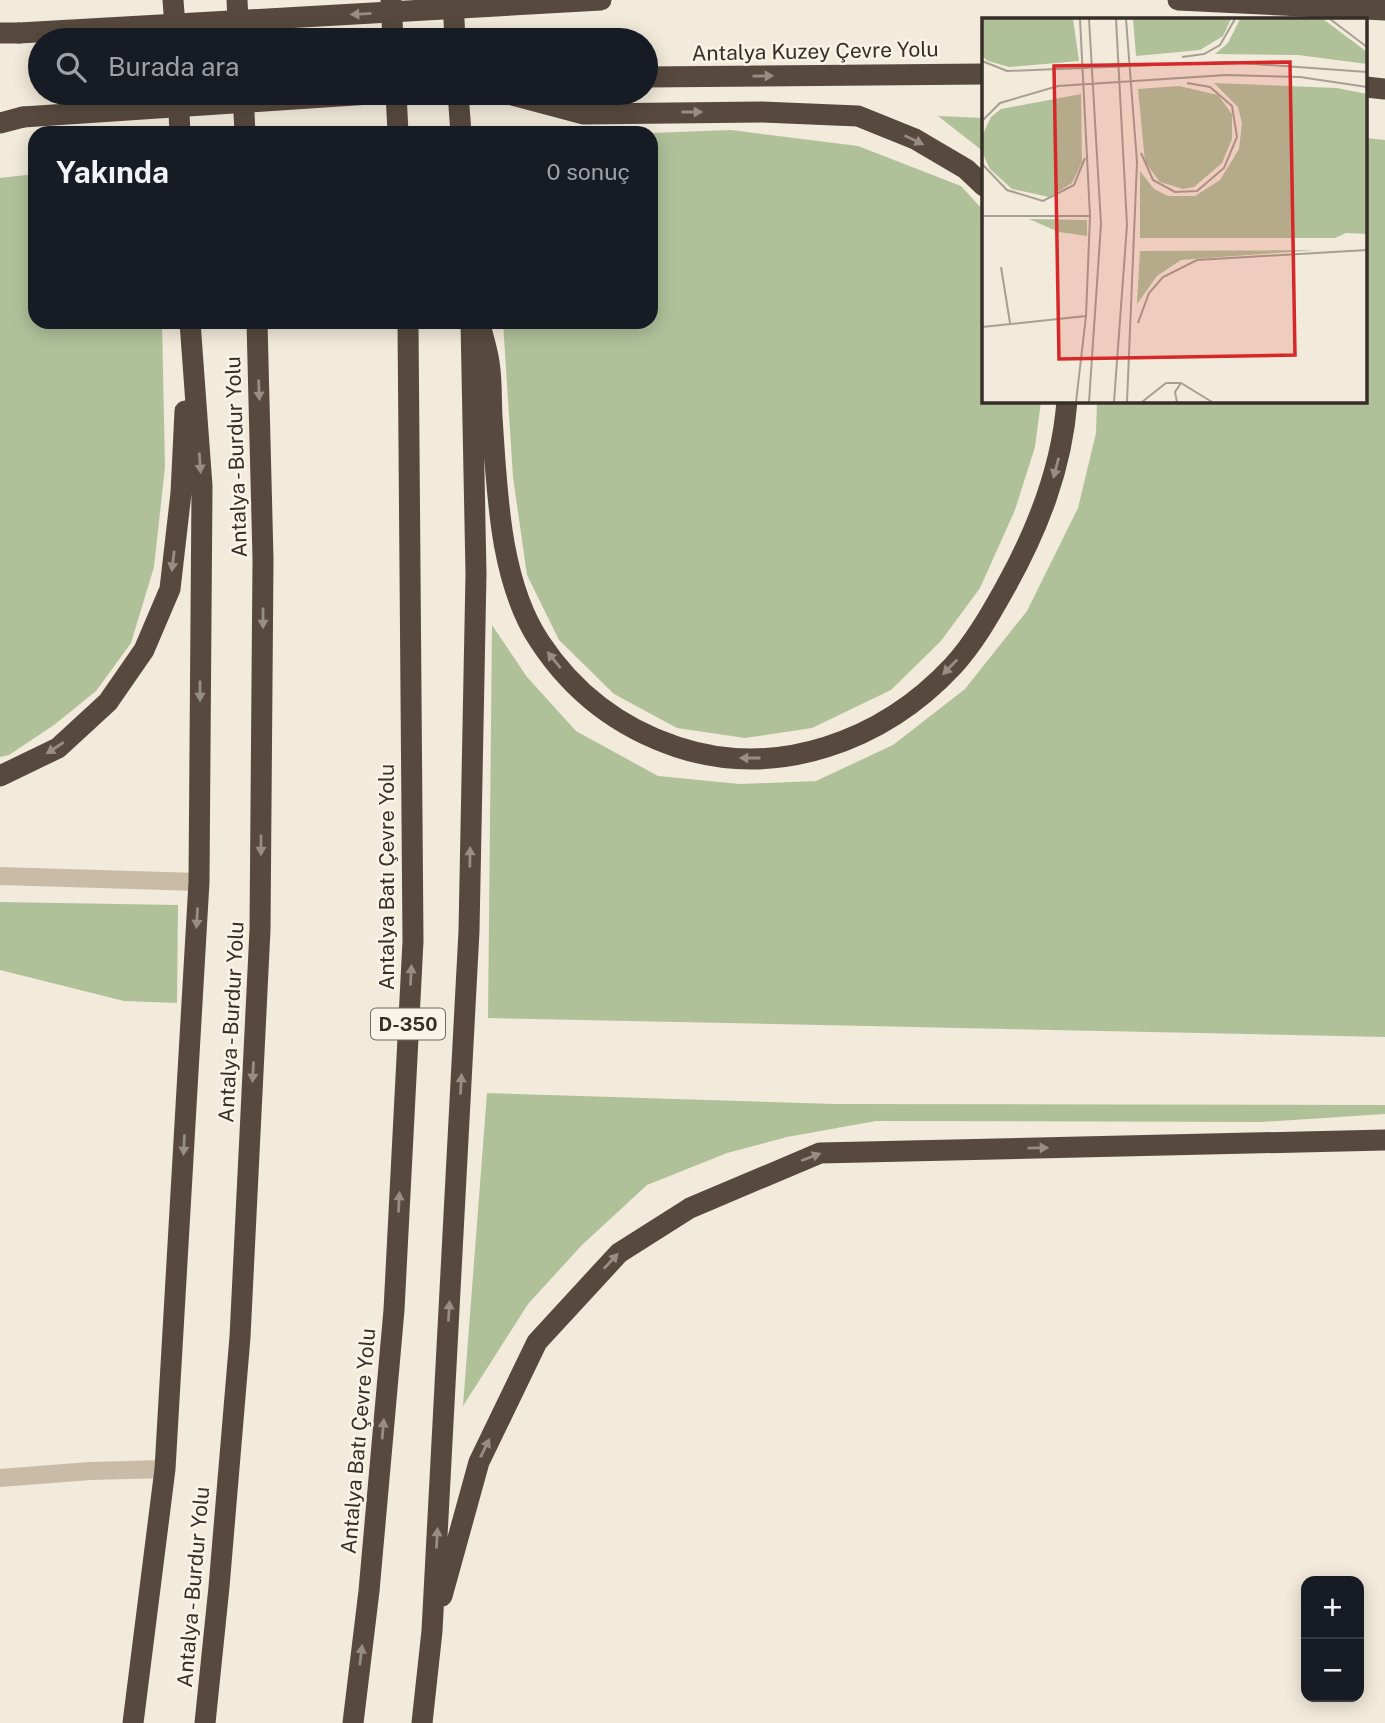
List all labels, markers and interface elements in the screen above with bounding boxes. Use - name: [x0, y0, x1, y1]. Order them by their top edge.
- one-way arrow: [350, 8, 372, 19]
- inset map: [982, 18, 1368, 402]
- search box: [28, 28, 658, 105]
- street label: Antalya Kuzey Çevre Yolu: [691, 36, 939, 66]
- icon: search: [52, 48, 90, 86]
- text: Burada ara: [108, 51, 239, 82]
- one-way arrow: [752, 70, 774, 82]
- one-way arrow: [681, 106, 703, 118]
- one-way arrow: [904, 134, 924, 145]
- text: Yakında: [56, 154, 169, 190]
- text: 0 sonuç: [547, 158, 630, 185]
- street label: Antalya - Burdur Yolu: [220, 356, 252, 558]
- one-way arrow: [253, 379, 264, 401]
- one-way arrow: [195, 453, 206, 475]
- one-way arrow: [1050, 457, 1061, 479]
- one-way arrow: [168, 550, 179, 572]
- one-way arrow: [257, 607, 269, 629]
- one-way arrow: [547, 652, 562, 669]
- one-way arrow: [943, 658, 959, 675]
- one-way arrow: [194, 680, 206, 702]
- one-way arrow: [46, 741, 65, 754]
- one-way arrow: [738, 752, 760, 764]
- street label: Antalya Batı Çevre Yolu: [374, 764, 399, 990]
- one-way arrow: [255, 834, 267, 856]
- one-way arrow: [465, 846, 476, 868]
- one-way arrow: [191, 907, 202, 929]
- street label: Antalya - Burdur Yolu: [213, 921, 249, 1123]
- one-way arrow: [405, 964, 416, 986]
- road number: D-350: [371, 1008, 445, 1040]
- one-way arrow: [248, 1062, 259, 1084]
- one-way arrow: [455, 1073, 466, 1095]
- one-way arrow: [178, 1135, 189, 1157]
- one-way arrow: [1027, 1142, 1049, 1153]
- one-way arrow: [801, 1151, 822, 1162]
- one-way arrow: [394, 1191, 405, 1213]
- one-way arrow: [602, 1253, 619, 1270]
- one-way arrow: [443, 1300, 454, 1322]
- street label: Antalya Batı Çevre Yolu: [336, 1327, 380, 1555]
- one-way arrow: [378, 1418, 389, 1440]
- one-way arrow: [480, 1438, 491, 1458]
- street label: Antalya - Burdur Yolu: [172, 1486, 214, 1688]
- one-way arrow: [431, 1527, 442, 1549]
- map controls: [1301, 1576, 1364, 1702]
- button: +: [1301, 1576, 1364, 1639]
- button: −: [1301, 1639, 1364, 1702]
- one-way arrow: [356, 1644, 367, 1666]

